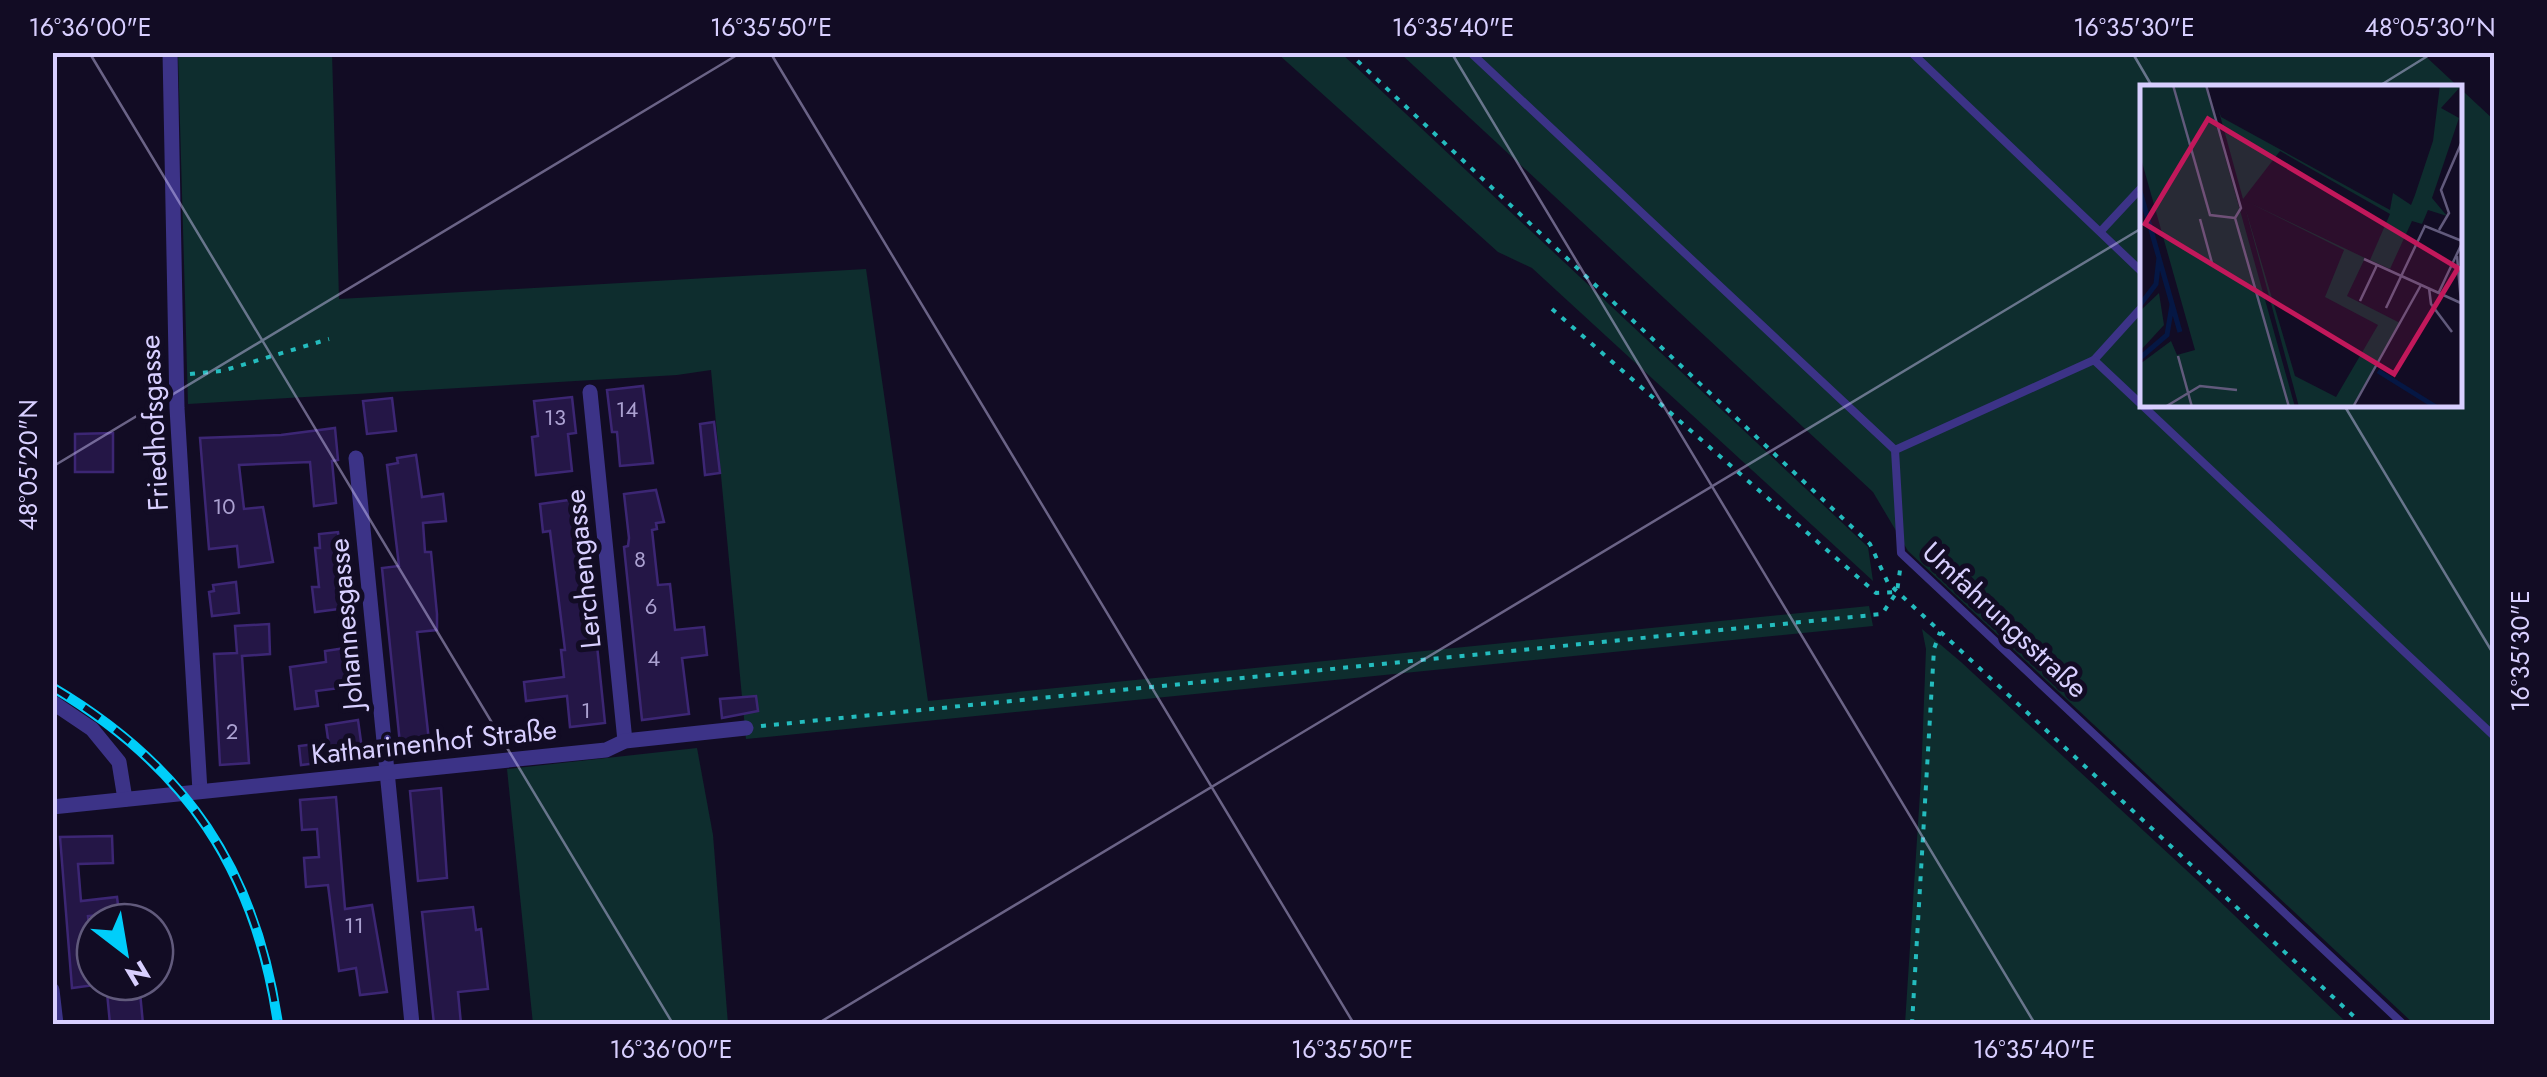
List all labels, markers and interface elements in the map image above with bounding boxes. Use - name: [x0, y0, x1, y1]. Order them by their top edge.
- text: 16°36'00"E: [28, 9, 152, 45]
- text: 16°35'50"E: [710, 9, 832, 45]
- text: 16°35'40"E: [1392, 9, 1514, 45]
- text: 16°35'30"E: [2073, 9, 2195, 45]
- text: 48°05'30"N: [2364, 9, 2496, 45]
- inset map: [2140, 85, 2462, 408]
- street label: Friedhofsgasse: [129, 334, 179, 512]
- house number: 14: [616, 393, 639, 425]
- text: 48°05'20"N: [10, 399, 46, 531]
- house number: 13: [544, 401, 566, 433]
- street label: Lerchengasse: [554, 487, 612, 651]
- house number: 10: [212, 490, 236, 522]
- street label: Umfahrungsstraße: [1913, 532, 2097, 708]
- street label: Johannesgasse: [318, 537, 374, 715]
- house number: 8: [634, 543, 646, 575]
- house number: 6: [645, 590, 657, 622]
- text: 16°35'30"E: [2502, 590, 2538, 712]
- house number: 4: [648, 642, 661, 674]
- house number: 1: [581, 694, 591, 726]
- street label: Katharinenhof Straße: [309, 709, 559, 775]
- house number: 2: [226, 715, 238, 747]
- north arrow: [75, 902, 175, 1002]
- house number: 11: [344, 909, 364, 941]
- text: N: [118, 950, 158, 996]
- text: 16°36'00"E: [609, 1031, 733, 1067]
- text: 16°35'50"E: [1291, 1031, 1413, 1067]
- text: 16°35'40"E: [1973, 1031, 2095, 1067]

